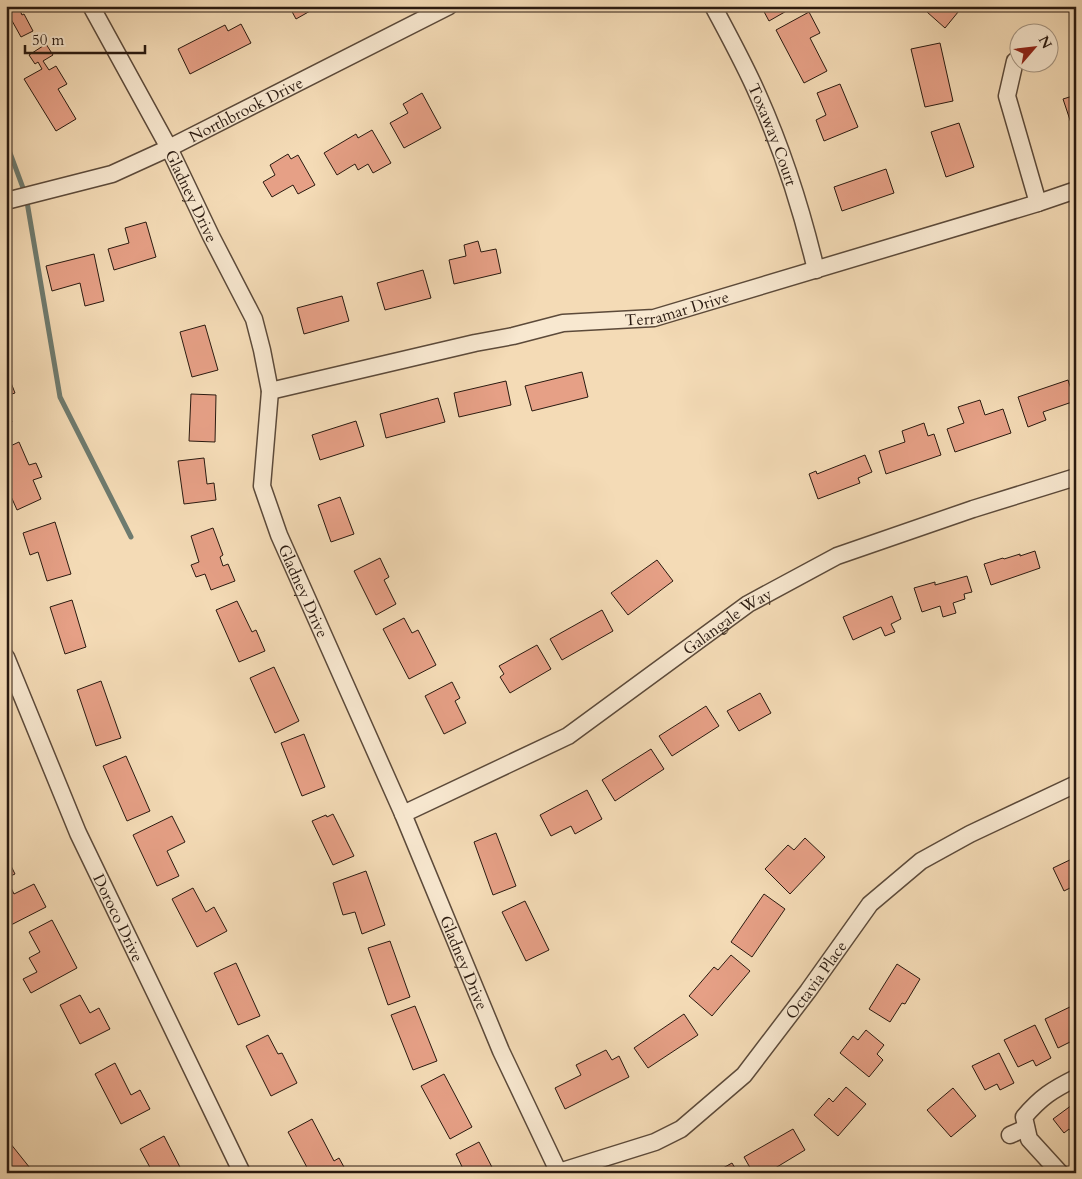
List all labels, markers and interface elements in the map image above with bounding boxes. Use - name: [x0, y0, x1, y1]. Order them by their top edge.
- scale bar: [25, 22, 145, 54]
- north arrow: [1010, 22, 1060, 72]
- text: 50 m: [32, 30, 64, 50]
- text: N: [1034, 32, 1056, 52]
- street label: Northbrook Drive: [185, 72, 307, 148]
- street label: Toxaway Court: [742, 80, 802, 189]
- street label: Gladney Drive: [159, 146, 222, 246]
- street label: Terramar Drive: [624, 286, 732, 332]
- street label: Gladney Drive: [273, 541, 333, 641]
- street label: Galangale Way: [678, 583, 777, 660]
- street label: Doroco Drive: [87, 870, 148, 966]
- street label: Gladney Drive: [434, 912, 493, 1013]
- street label: Octavia Place: [781, 937, 852, 1024]

